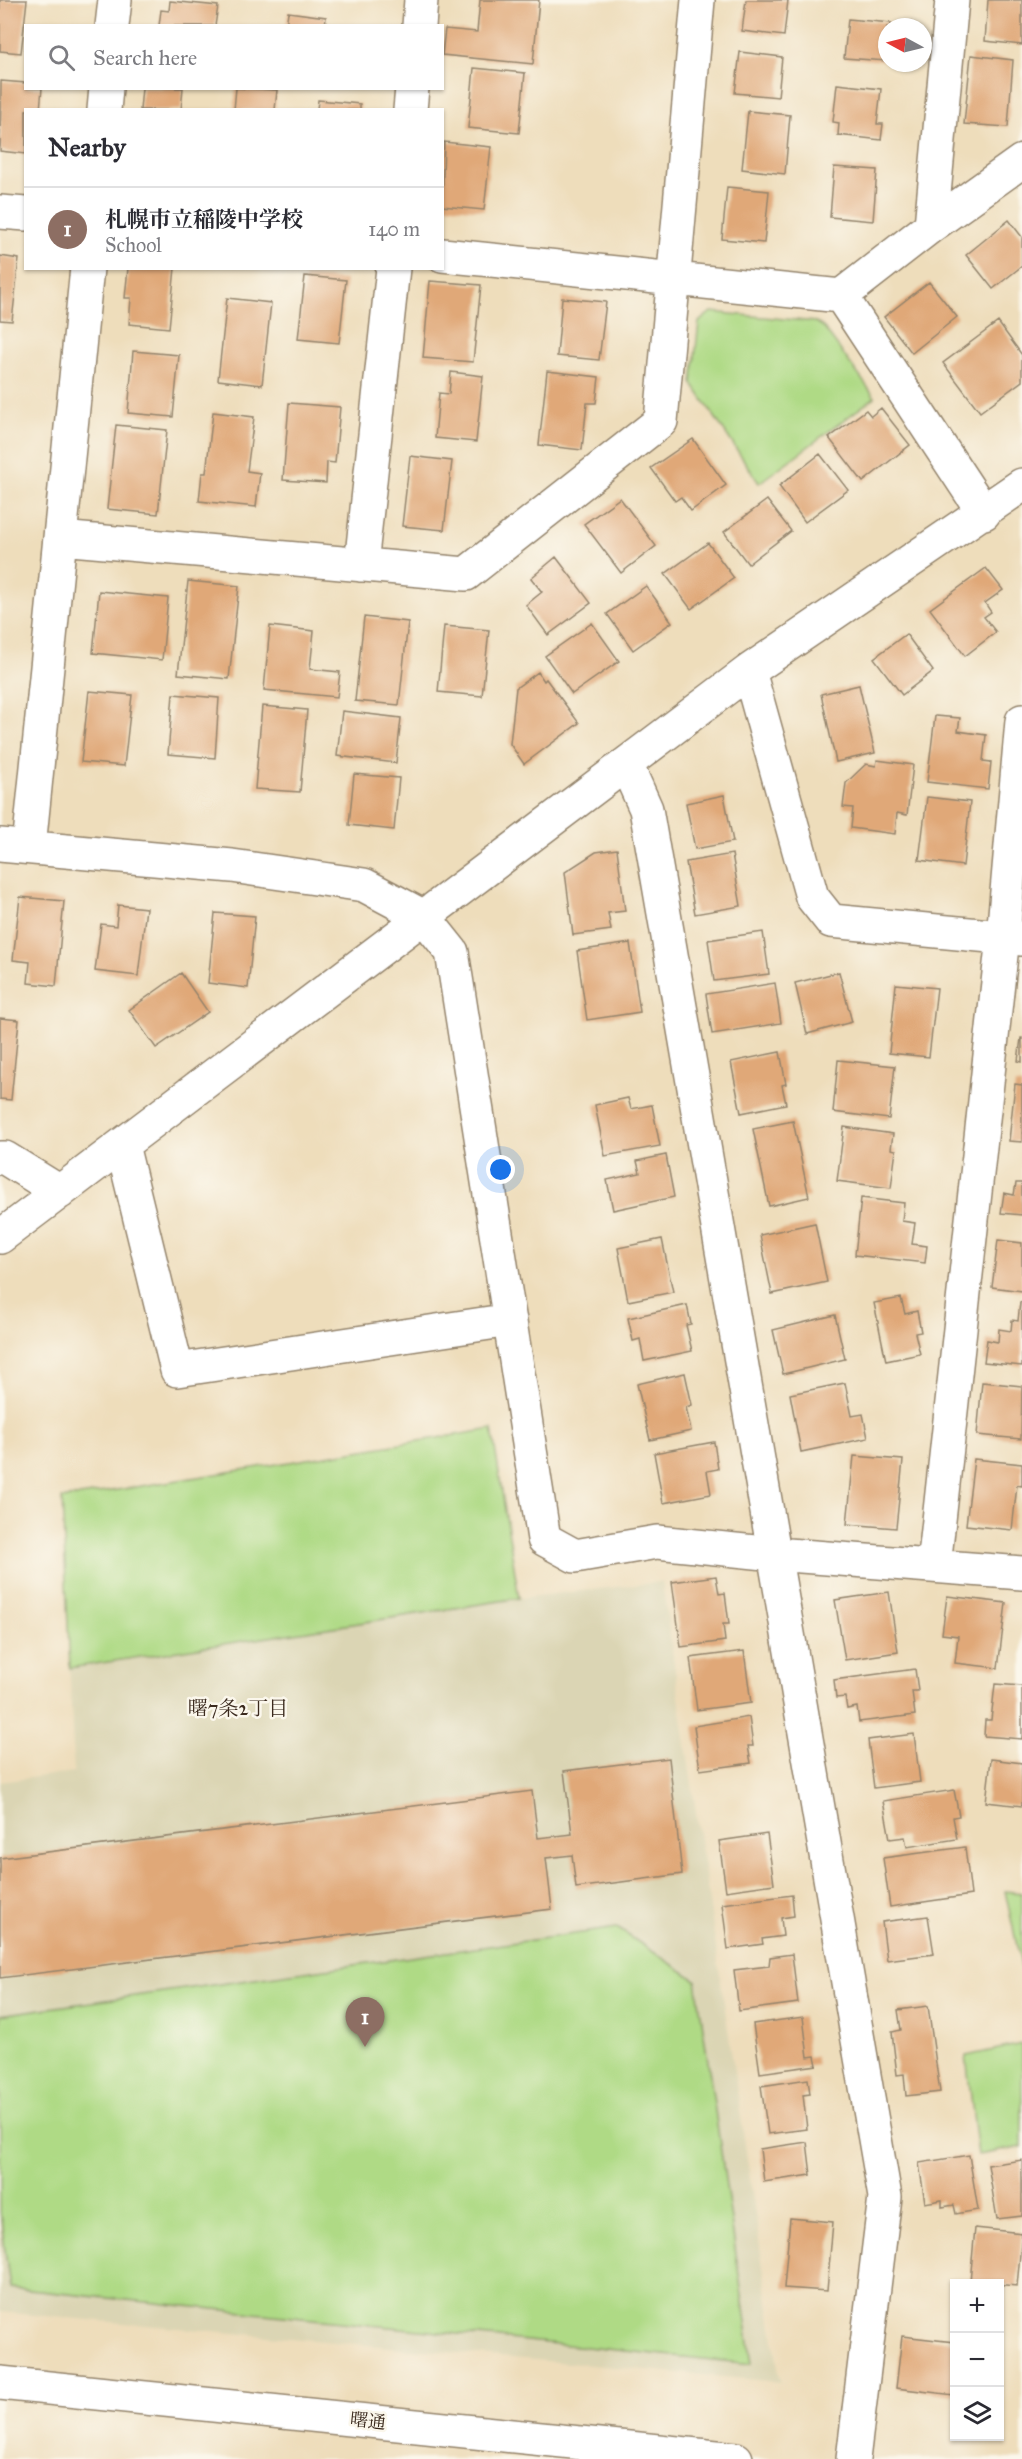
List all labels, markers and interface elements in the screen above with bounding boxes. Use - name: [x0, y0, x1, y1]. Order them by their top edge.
- north arrow: [878, 18, 932, 72]
- search box: [24, 24, 444, 90]
- icon: search: [45, 41, 78, 74]
- text: Search here: [93, 44, 197, 71]
- text: Nearby: [48, 131, 126, 163]
- text: 札幌市立稲陵中学校: [105, 206, 303, 233]
- text: 1: [64, 217, 71, 241]
- text: 140 m: [368, 217, 420, 241]
- text: School: [105, 233, 162, 257]
- your location: [486, 1155, 515, 1184]
- district label: 曙7条2丁目: [188, 1696, 288, 1720]
- pin: 1: [346, 1998, 385, 2047]
- map controls: [950, 2279, 1004, 2441]
- button: +: [950, 2279, 1004, 2333]
- button: −: [950, 2333, 1004, 2387]
- button: layers: [950, 2387, 1004, 2441]
- street label: 曙通: [349, 2408, 387, 2434]

